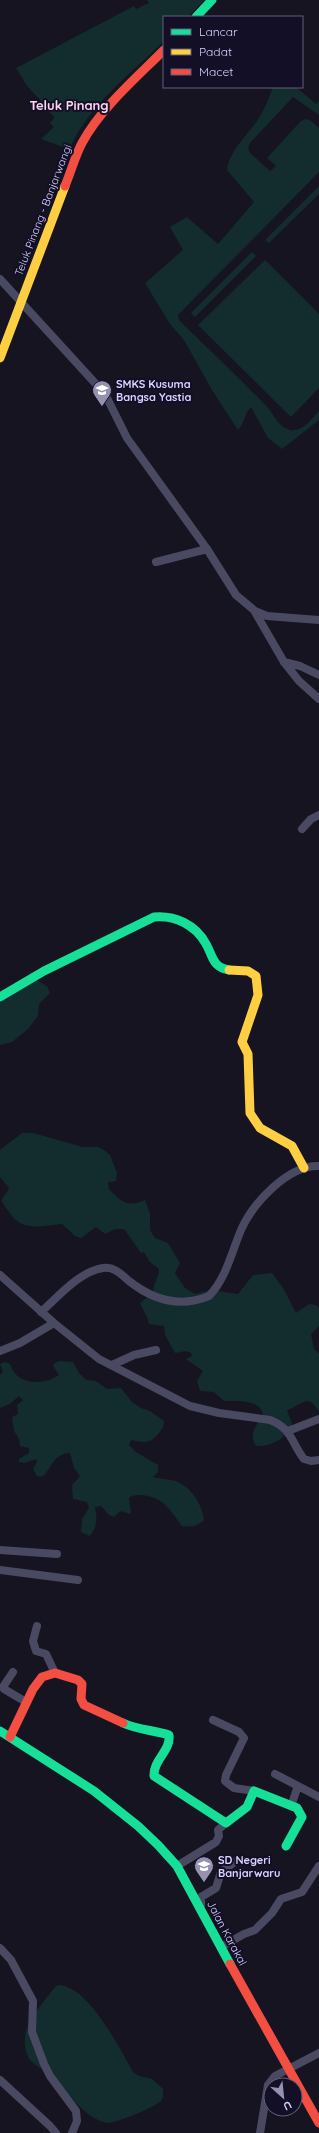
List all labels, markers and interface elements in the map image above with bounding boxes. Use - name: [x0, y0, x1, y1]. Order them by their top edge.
- legend: [163, 16, 303, 88]
- text: Lancar: [199, 24, 238, 39]
- text: Padat: [199, 44, 232, 59]
- text: Macet: [199, 64, 233, 79]
- district label: Teluk Pinang: [29, 97, 109, 113]
- street label: Teluk Pinang - Banjarwangi: [11, 142, 75, 278]
- place label: SMKS Kusuma Bangsa Yastia: [116, 377, 191, 404]
- school or university icon: SMKS Kusuma Bangsa Yastia: [91, 379, 113, 407]
- place label: SD Negeri Banjarwaru: [218, 1853, 281, 1880]
- school or university icon: SD Negeri Banjarwaru: [193, 1855, 215, 1883]
- street label: Jalan Karakal: [204, 1898, 250, 1968]
- north arrow: [263, 2077, 303, 2117]
- text: U: [281, 2098, 294, 2114]

